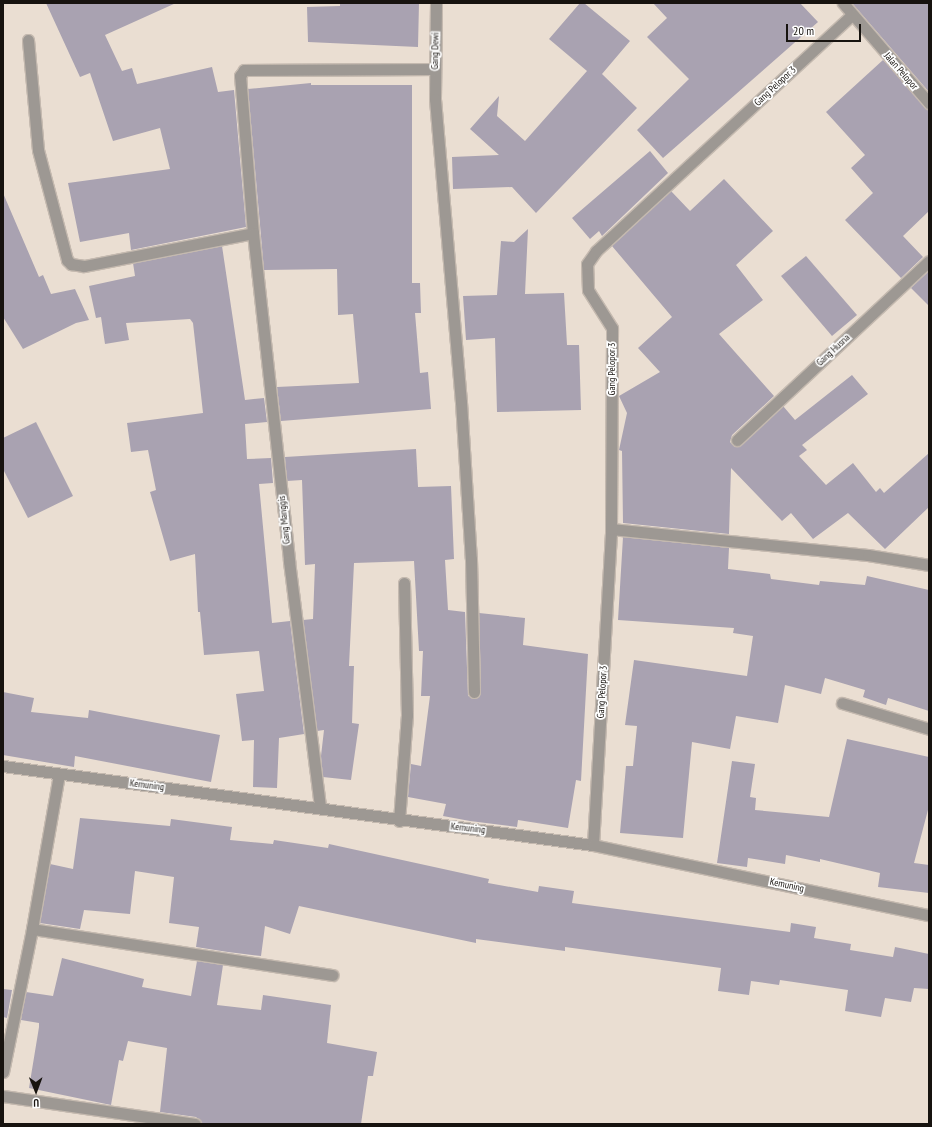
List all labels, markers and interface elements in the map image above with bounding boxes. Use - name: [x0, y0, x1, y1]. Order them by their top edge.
- scale bar: [788, 16, 863, 42]
- text: 20 m: [793, 23, 814, 38]
- street label: Gang Dewi: [429, 32, 441, 70]
- street label: Jalan Pelopor: [881, 50, 921, 92]
- street label: Gang Pelopor 3: [752, 64, 798, 108]
- street label: Gang Husna: [814, 332, 852, 368]
- street label: Gang Pelopor 3: [606, 343, 618, 395]
- street label: Gang Manggis: [275, 495, 293, 545]
- street label: Gang Pelopor 3: [595, 665, 609, 719]
- street label: Kemuning: [129, 777, 165, 793]
- street label: Kemuning: [450, 820, 486, 836]
- street label: Kemuning: [769, 876, 805, 894]
- north arrow: [16, 1071, 56, 1111]
- text: U: [33, 1096, 39, 1110]

